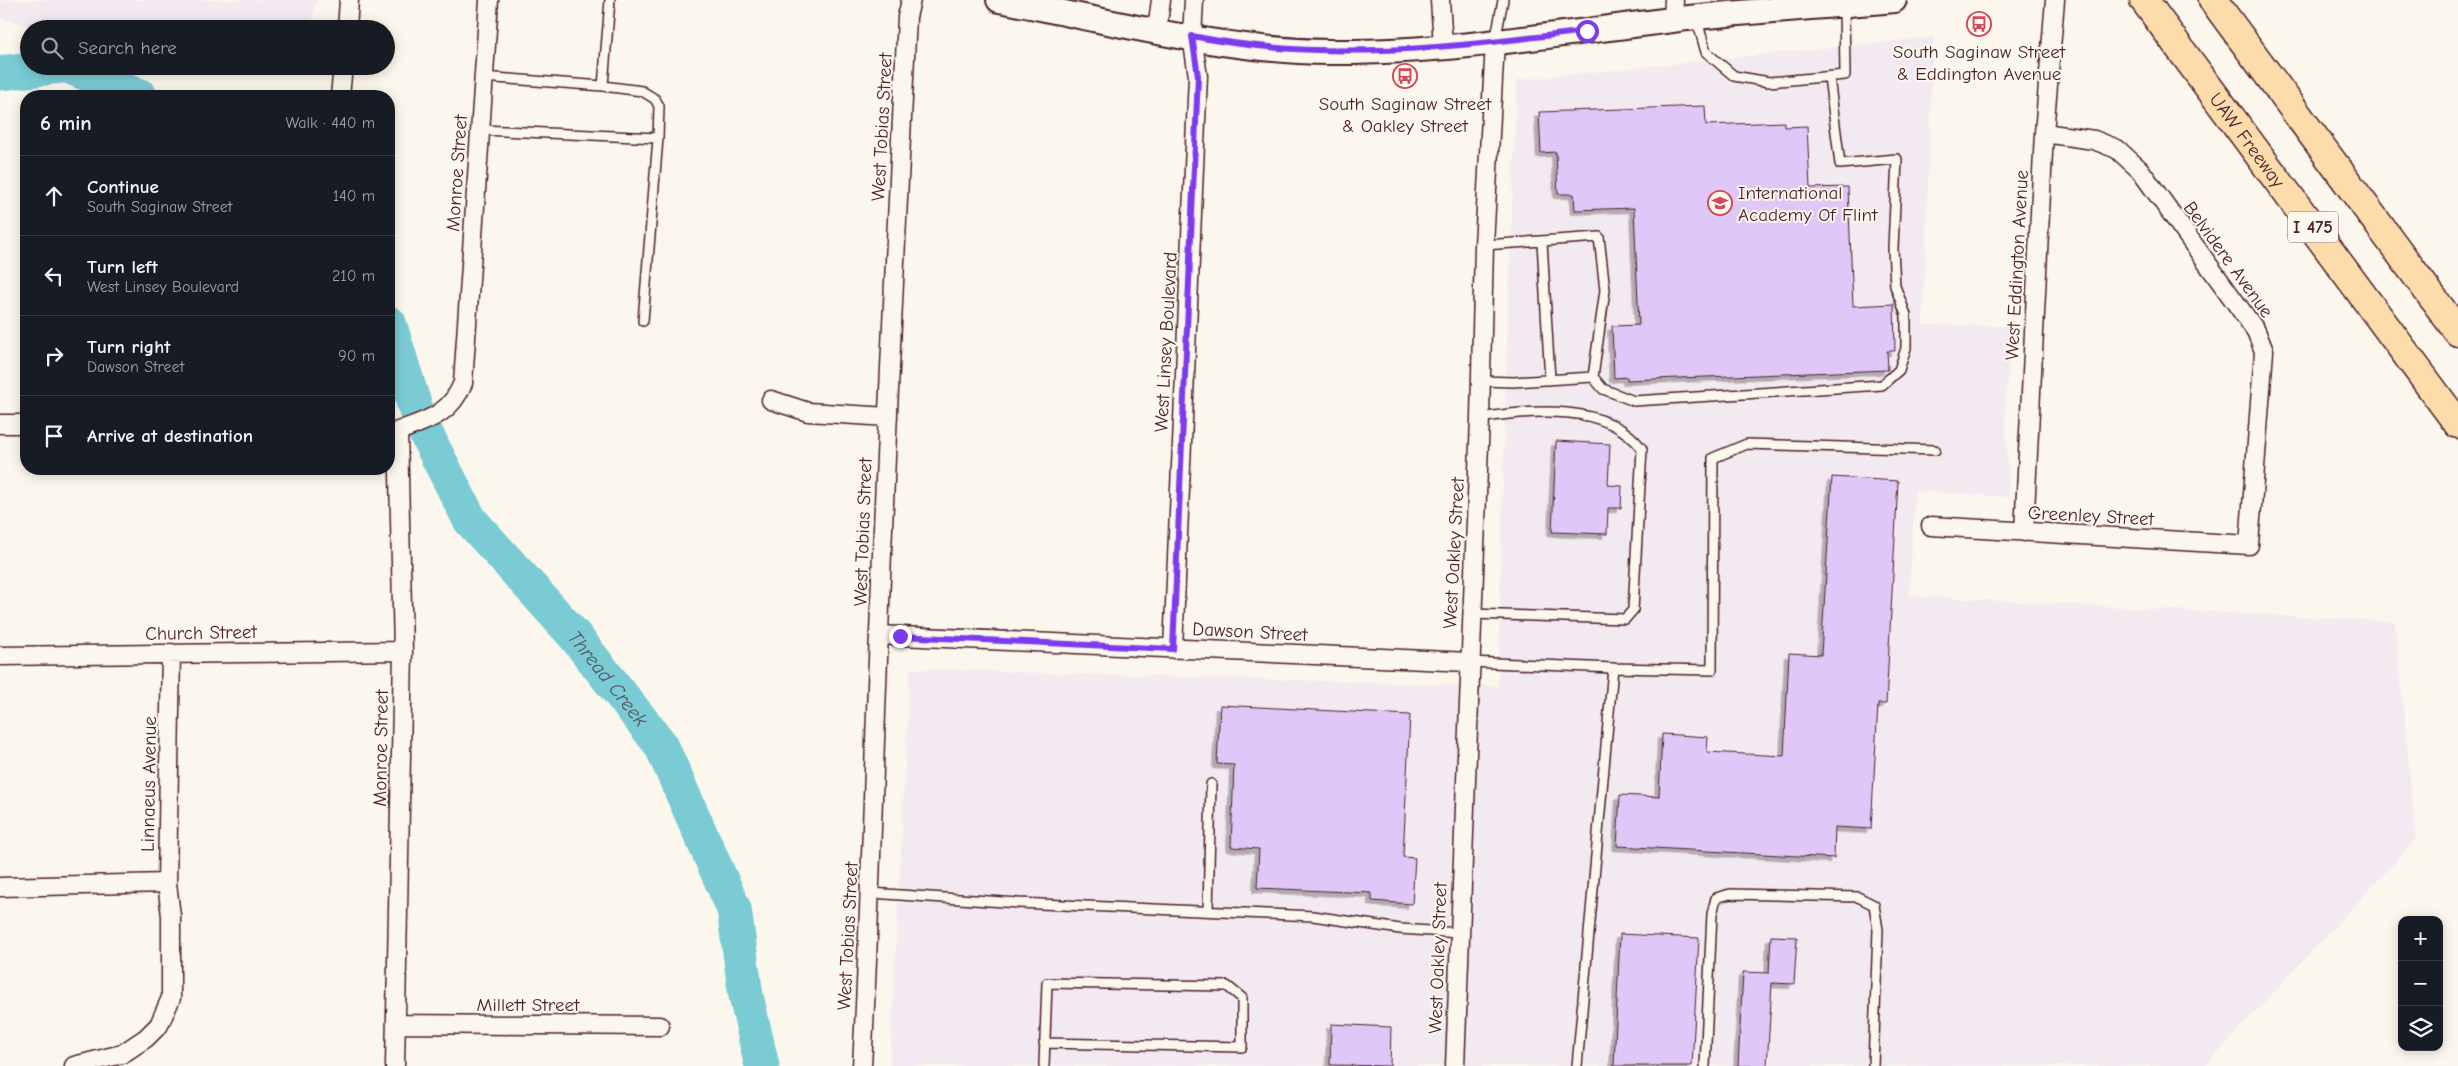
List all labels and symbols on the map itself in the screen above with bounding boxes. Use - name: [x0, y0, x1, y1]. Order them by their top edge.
- bus stop icon: South Saginaw Street & Eddington Avenue: [1966, 11, 1992, 37]
- route start: [1576, 20, 1599, 43]
- place label: South Saginaw Street & Eddington Avenue: [1893, 41, 2066, 85]
- street label: West Tobias Street: [867, 52, 897, 202]
- bus stop icon: South Saginaw Street & Oakley Street: [1392, 63, 1418, 89]
- street label: UAW Freeway: [2204, 89, 2289, 193]
- place label: South Saginaw Street & Oakley Street: [1319, 93, 1492, 137]
- street label: Monroe Street: [442, 113, 472, 232]
- street label: West Eddington Avenue: [2001, 169, 2033, 361]
- place label: International Academy Of Flint: [1738, 182, 1878, 226]
- school or university icon: International Academy Of Flint: [1707, 190, 1733, 216]
- street label: Belvidere Avenue: [2179, 197, 2278, 322]
- road number: I 475: [2288, 212, 2338, 242]
- street label: West Linsey Boulevard: [1150, 251, 1182, 433]
- street label: West Tobias Street: [849, 457, 877, 607]
- street label: West Oakley Street: [1439, 476, 1469, 629]
- street label: Greenley Street: [2027, 502, 2155, 530]
- street label: Dawson Street: [1192, 618, 1309, 646]
- street label: Church Street: [145, 621, 258, 645]
- route end: [889, 625, 912, 648]
- water label: Thread Creek: [563, 626, 653, 731]
- street label: Monroe Street: [369, 689, 393, 807]
- street label: Linnaeus Avenue: [137, 716, 161, 852]
- street label: West Tobias Street: [833, 861, 863, 1011]
- street label: West Oakley Street: [1424, 881, 1452, 1034]
- street label: Millett Street: [477, 994, 580, 1016]

